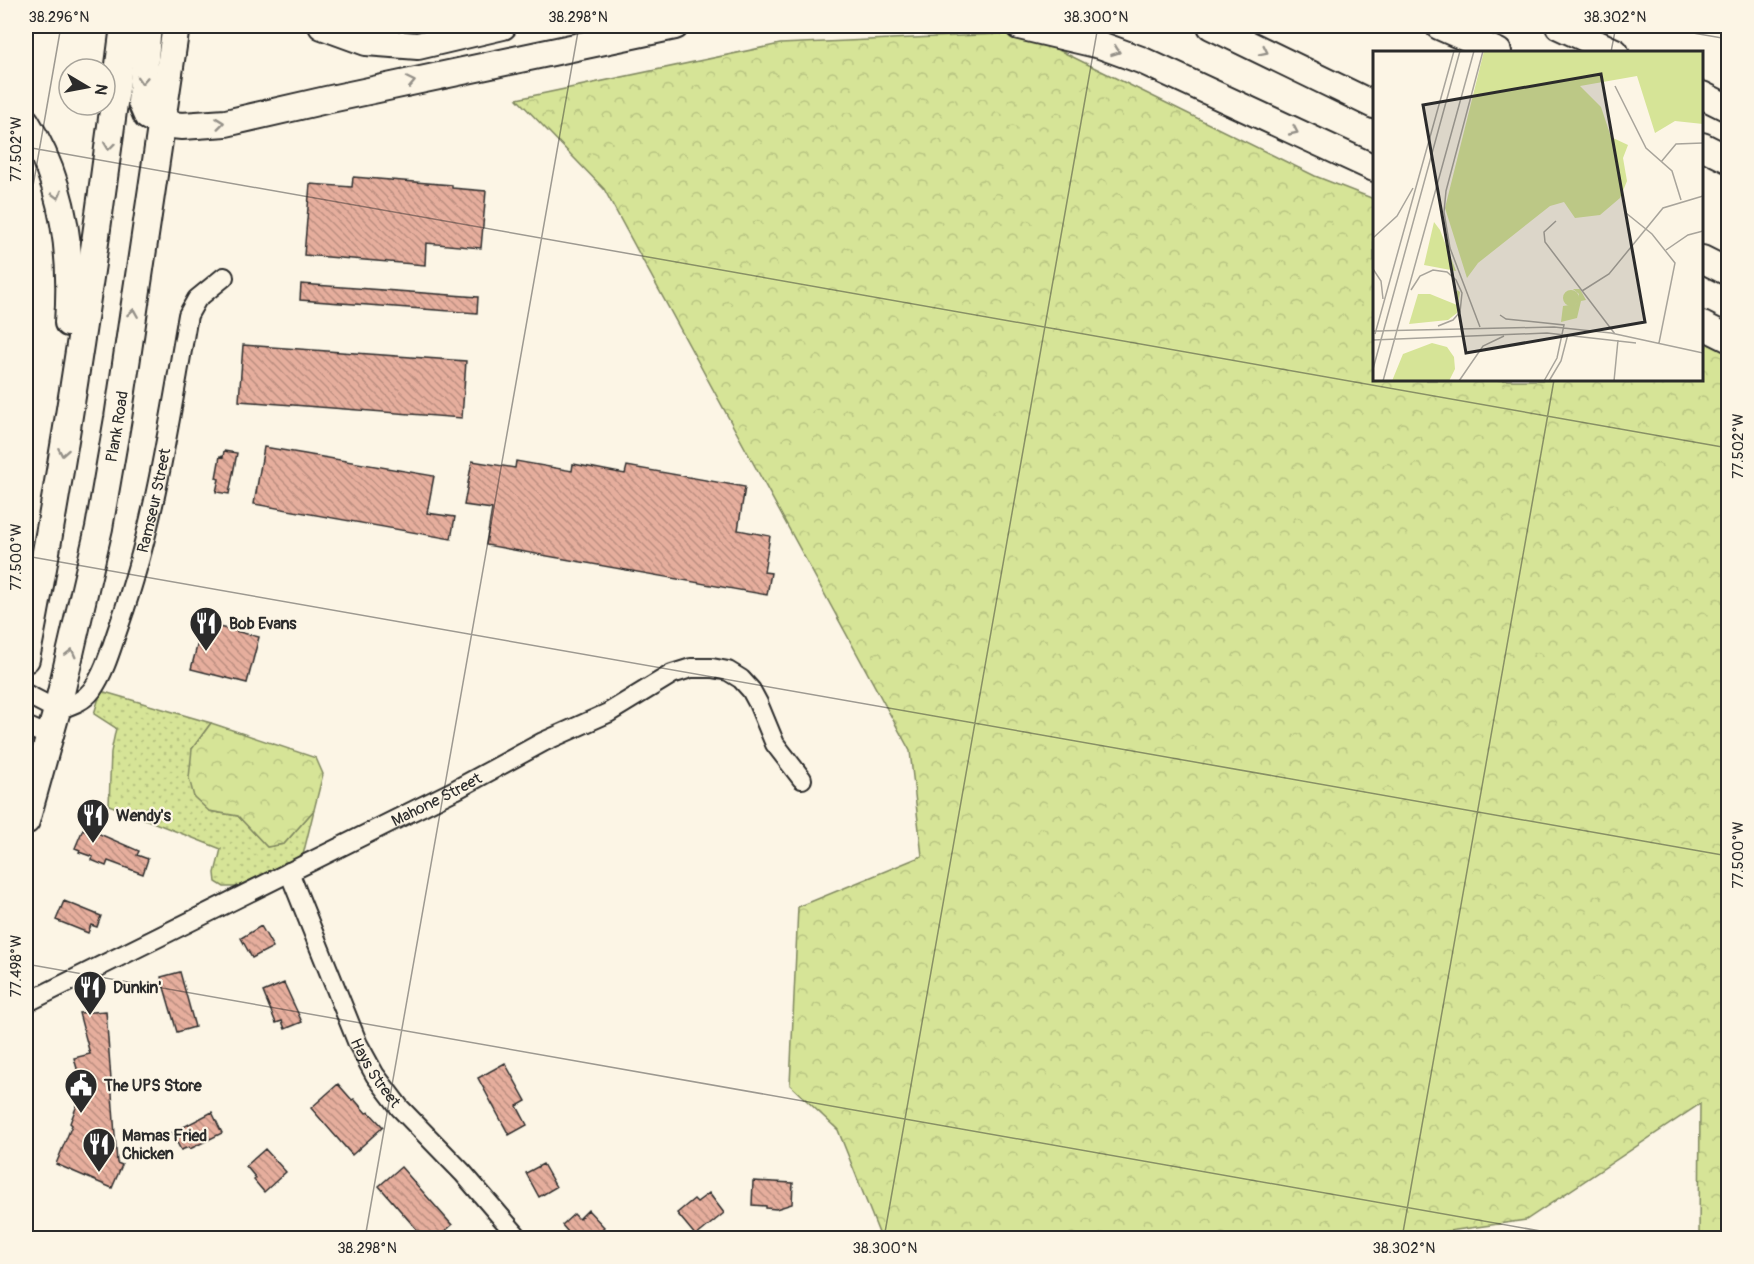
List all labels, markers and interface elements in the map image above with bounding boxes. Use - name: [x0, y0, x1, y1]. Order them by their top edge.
- text: 38.296°N: [29, 8, 89, 27]
- text: 38.298°N: [548, 8, 608, 27]
- text: 38.300°N: [1064, 8, 1128, 27]
- text: 38.302°N: [1584, 8, 1646, 27]
- one-way arrow: [1110, 43, 1121, 56]
- one-way arrow: [1257, 44, 1268, 56]
- inset map: [1373, 51, 1703, 381]
- north arrow: [57, 57, 117, 117]
- one-way arrow: [136, 75, 149, 84]
- one-way arrow: [405, 77, 415, 90]
- text: N: [90, 82, 112, 97]
- text: 77.502°W: [7, 116, 26, 182]
- one-way arrow: [216, 118, 225, 130]
- one-way arrow: [1287, 123, 1298, 135]
- one-way arrow: [103, 142, 116, 151]
- one-way arrow: [50, 189, 62, 199]
- one-way arrow: [127, 308, 139, 317]
- street label: Plank Road: [102, 390, 133, 464]
- text: 77.502°W: [1729, 413, 1748, 479]
- street label: Ramseur Street: [133, 446, 176, 555]
- one-way arrow: [57, 447, 70, 457]
- text: 77.500°W: [7, 523, 26, 591]
- restaurant icon: Bob Evans: [188, 605, 224, 652]
- place label: Bob Evans: [229, 614, 297, 634]
- one-way arrow: [64, 648, 77, 658]
- street label: Mahone Street: [388, 768, 486, 831]
- restaurant icon: Wendy's: [75, 797, 111, 844]
- place label: Wendy's: [116, 806, 172, 826]
- text: 77.500°W: [1729, 821, 1748, 889]
- text: 77.498°W: [7, 935, 26, 997]
- restaurant icon: Dunkin': [72, 969, 108, 1016]
- place label: Dunkin': [113, 978, 161, 998]
- street label: Hays Street: [346, 1035, 405, 1112]
- public building icon: The UPS Store: [63, 1067, 99, 1114]
- place label: The UPS Store: [103, 1076, 203, 1096]
- restaurant icon: Mamas Fried Chicken: [81, 1126, 117, 1173]
- place label: Mamas Fried Chicken: [122, 1126, 207, 1164]
- text: 38.298°N: [337, 1239, 397, 1258]
- text: 38.300°N: [853, 1239, 917, 1258]
- text: 38.302°N: [1373, 1239, 1435, 1258]

